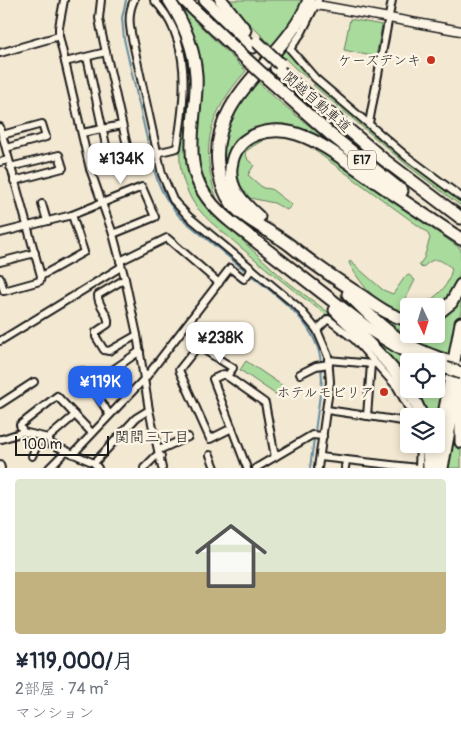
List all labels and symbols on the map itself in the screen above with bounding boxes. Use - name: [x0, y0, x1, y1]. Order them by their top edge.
- place label: ケーズデンキ: [338, 52, 421, 69]
- marker: ケーズデンキ: [425, 54, 437, 66]
- street label: 関越自動車道: [280, 68, 354, 136]
- pin: ¥134K: [86, 142, 156, 185]
- road number: E17: [348, 150, 376, 170]
- north arrow: [400, 298, 445, 342]
- pin: ¥238K: [185, 322, 255, 364]
- pin: ¥119K: [65, 366, 135, 408]
- place label: ホテルモビリア: [277, 384, 374, 401]
- marker: ホテルモビリア: [378, 386, 390, 398]
- district label: 関間三丁目: [114, 428, 190, 447]
- scale bar: [15, 433, 109, 456]

